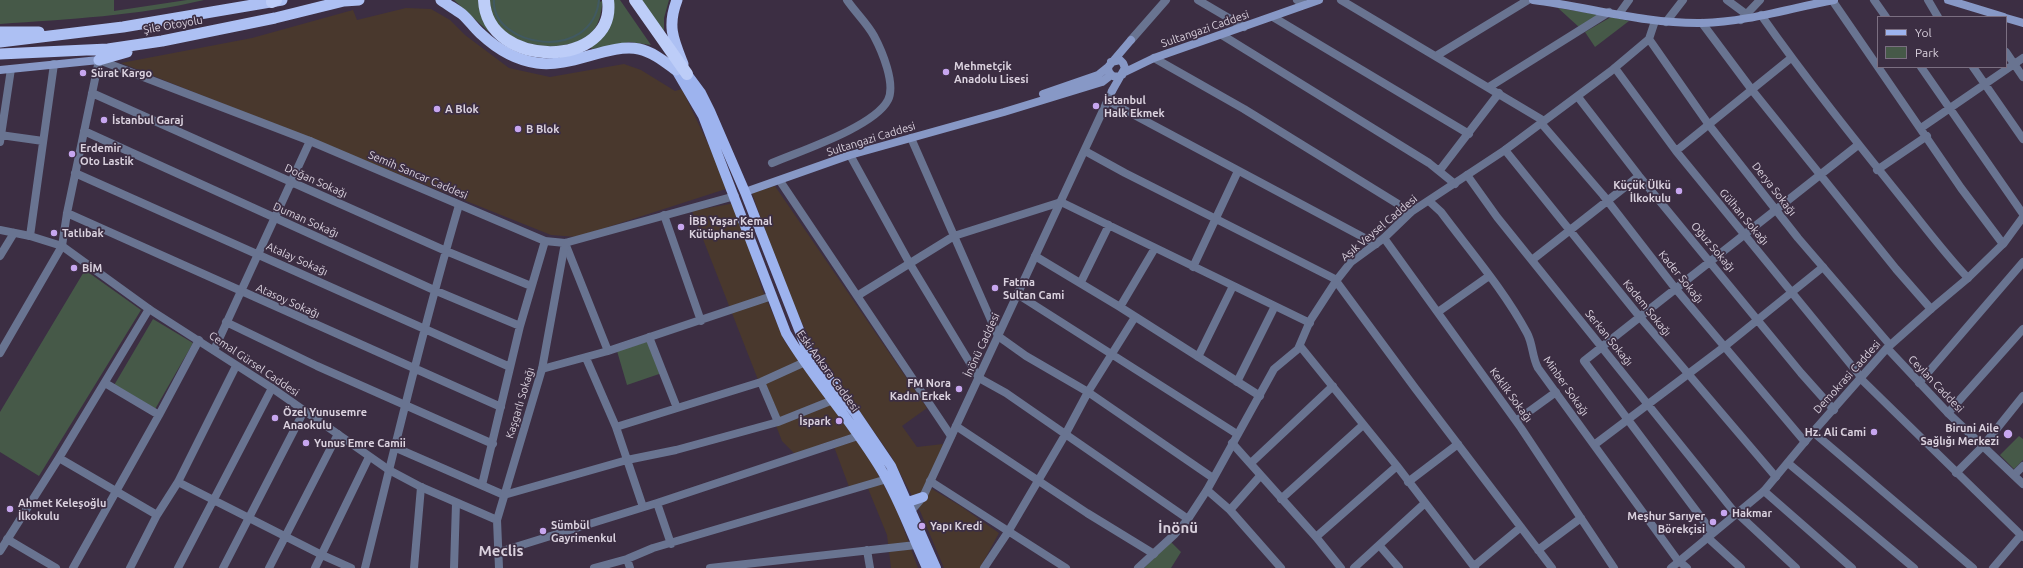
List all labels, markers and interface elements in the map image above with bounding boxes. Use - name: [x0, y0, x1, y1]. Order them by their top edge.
- street label: Sultangazi Caddesi: [1159, 8, 1251, 50]
- street label: Şile Otoyolu: [142, 13, 204, 37]
- legend: [1877, 16, 2007, 68]
- text: Yol: [1915, 26, 1932, 39]
- text: Park: [1915, 46, 1939, 59]
- place label: Mehmetçik Anadolu Lisesi: [954, 59, 1029, 85]
- place label: Sürat Kargo: [91, 66, 152, 80]
- marker: Mehmetçik Anadolu Lisesi: [941, 67, 951, 77]
- marker: Sürat Kargo: [78, 68, 88, 78]
- place label: İstanbul Halk Ekmek: [1104, 93, 1165, 119]
- marker: İstanbul Halk Ekmek: [1091, 101, 1101, 111]
- place label: A Blok: [445, 102, 479, 116]
- marker: A Blok: [432, 104, 442, 114]
- place label: İstanbul Garaj: [112, 113, 184, 127]
- marker: İstanbul Garaj: [99, 115, 109, 125]
- street label: Sultangazi Caddesi: [825, 119, 917, 159]
- place label: B Blok: [526, 122, 559, 136]
- marker: B Blok: [513, 124, 523, 134]
- place label: Erdemir Oto Lastik: [80, 141, 134, 167]
- street label: Semih Sancar Caddesi: [366, 148, 470, 202]
- marker: Erdemir Oto Lastik: [67, 149, 77, 159]
- street label: Derya Sokağı: [1749, 160, 1799, 218]
- street label: Doğan Sokağı: [283, 161, 349, 201]
- place label: Küçük Ülkü İlkokulu: [1613, 178, 1671, 204]
- marker: Küçük Ülkü İlkokulu: [1674, 186, 1684, 196]
- street label: Gülhan Sokağı: [1717, 186, 1771, 248]
- street label: Aşık Veysel Caddesi: [1338, 192, 1420, 264]
- street label: Duman Sokağı: [271, 200, 341, 240]
- place label: İBB Yaşar Kemal Kütüphanesi: [689, 214, 772, 240]
- street label: Oğuz Sokağı: [1688, 219, 1738, 275]
- marker: İBB Yaşar Kemal Kütüphanesi: [676, 222, 686, 232]
- place label: Tatlıbak: [62, 226, 104, 240]
- marker: Tatlıbak: [49, 228, 59, 238]
- street label: Atalay Sokağı: [264, 240, 330, 278]
- street label: Kader Sokağı: [1656, 248, 1706, 306]
- place label: BİM: [82, 261, 102, 275]
- marker: BİM: [69, 263, 79, 273]
- place label: Fatma Sultan Cami: [1003, 275, 1064, 301]
- street label: Kadem Sokağı: [1620, 277, 1674, 339]
- street label: Atasoy Sokağı: [254, 281, 322, 321]
- marker: Fatma Sultan Cami: [990, 283, 1000, 293]
- street label: Serkan Sokağı: [1582, 307, 1636, 369]
- street label: İnönü Caddesi: [961, 311, 1003, 379]
- street label: Eski Ankara Caddesi: [794, 328, 862, 414]
- street label: Cemal Gürsel Caddesi: [206, 329, 302, 399]
- street label: Demokrasi Caddesi: [1811, 338, 1883, 416]
- street label: Ceylan Caddesi: [1905, 353, 1967, 415]
- street label: Minber Sokağı: [1540, 354, 1592, 418]
- street label: Keklik Sokağı: [1487, 365, 1535, 425]
- street label: Kaşgarlı Sokağı: [503, 366, 537, 440]
- place label: FM Nora Kadın Erkek: [890, 376, 951, 402]
- marker: FM Nora Kadın Erkek: [954, 384, 964, 394]
- place label: Özel Yunusemre Anaokulu: [283, 405, 367, 431]
- marker: Özel Yunusemre Anaokulu: [270, 413, 280, 423]
- place label: İspark: [799, 414, 831, 428]
- marker: İspark: [834, 416, 844, 426]
- place label: Biruni Aile Sağlığı Merkezi: [1920, 421, 1999, 447]
- place label: Hz. Ali Cami: [1805, 425, 1866, 439]
- marker: Hz. Ali Cami: [1869, 427, 1879, 437]
- marker: Biruni Aile Sağlığı Merkezi: [2002, 428, 2014, 440]
- place label: Yunus Emre Camii: [314, 436, 406, 450]
- marker: Yunus Emre Camii: [301, 438, 311, 448]
- place label: Ahmet Keleşoğlu İlkokulu: [18, 496, 106, 522]
- marker: Ahmet Keleşoğlu İlkokulu: [5, 504, 15, 514]
- place label: Hakmar: [1732, 506, 1772, 520]
- marker: Hakmar: [1719, 508, 1729, 518]
- place label: Meşhur Sarıyer Börekçisi: [1627, 509, 1705, 535]
- marker: Meşhur Sarıyer Börekçisi: [1708, 517, 1718, 527]
- place label: Sümbül Gayrimenkul: [551, 518, 616, 544]
- place label: Yapı Kredi: [930, 519, 982, 533]
- district label: İnönü: [1158, 519, 1198, 537]
- marker: Yapı Kredi: [917, 521, 927, 531]
- marker: Sümbül Gayrimenkul: [538, 526, 548, 536]
- district label: Meclis: [478, 542, 524, 560]

